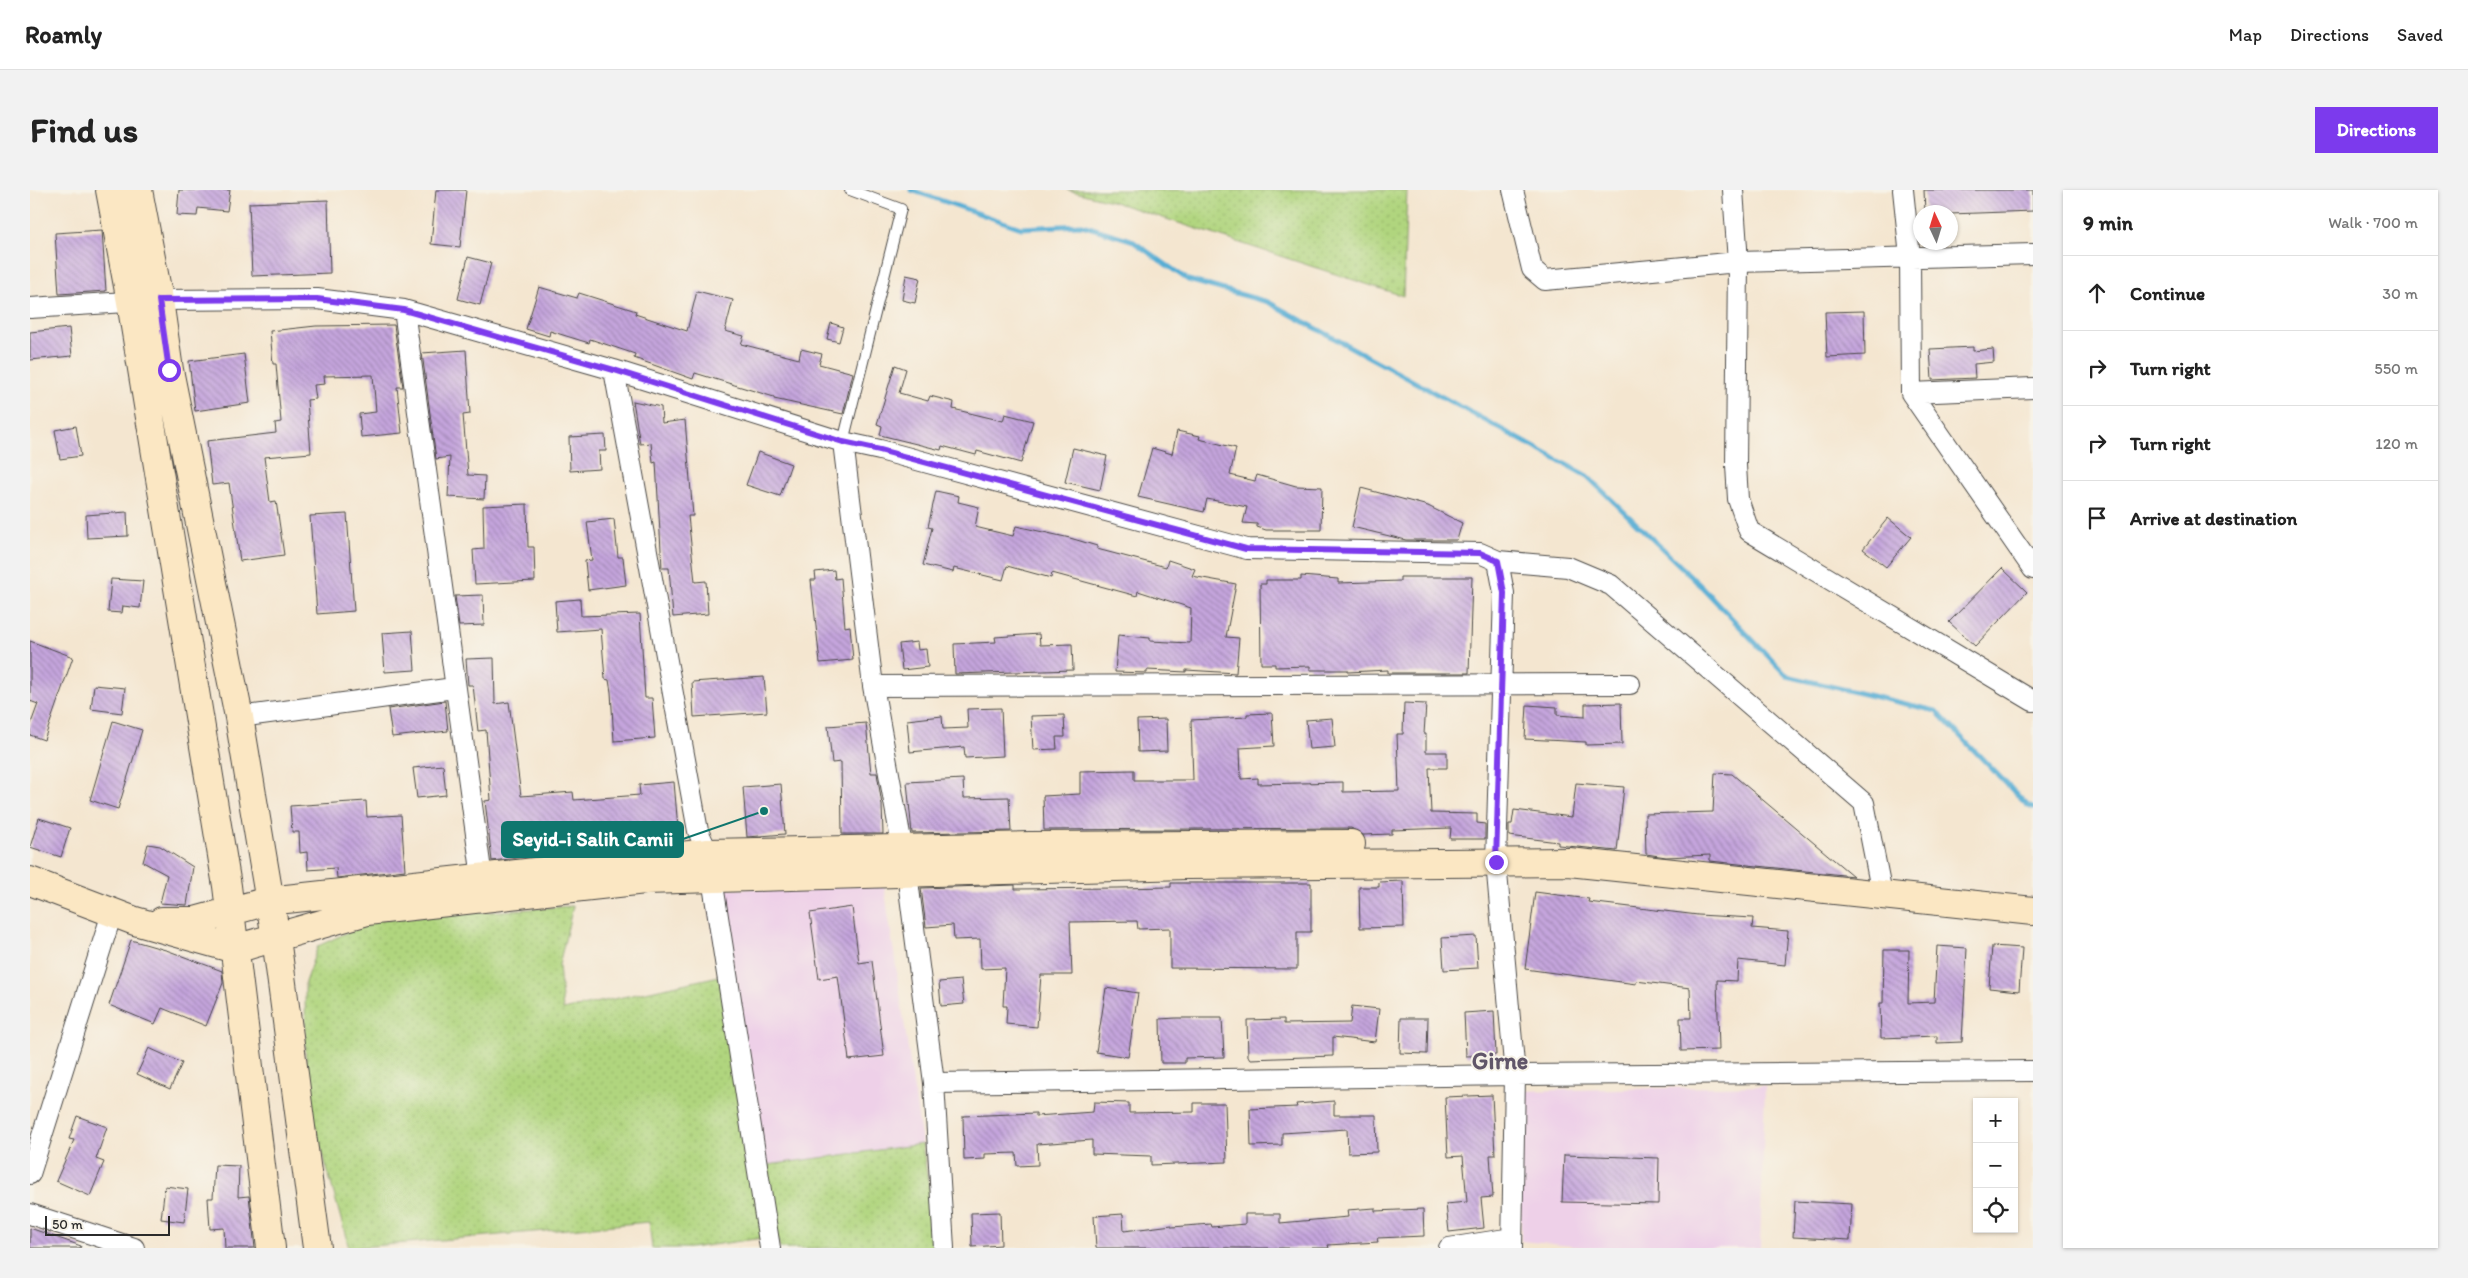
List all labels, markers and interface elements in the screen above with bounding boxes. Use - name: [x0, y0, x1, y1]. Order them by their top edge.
- text: Roamly: [25, 20, 102, 49]
- text: Map: [2229, 24, 2262, 46]
- text: Directions: [2290, 24, 2369, 46]
- text: Saved: [2397, 24, 2443, 46]
- button: Directions: [2315, 107, 2438, 153]
- text: Find us: [30, 109, 138, 151]
- north arrow: [1913, 205, 1958, 250]
- text: 9 min: [2083, 210, 2133, 235]
- text: Walk · 700 m: [2328, 213, 2418, 232]
- icon: ahead: [2083, 279, 2111, 307]
- text: Continue: [2130, 282, 2205, 305]
- text: 30 m: [2382, 284, 2418, 303]
- icon: right: [2083, 354, 2111, 382]
- text: Turn right: [2130, 357, 2211, 380]
- route start: [158, 359, 181, 382]
- text: 550 m: [2374, 359, 2418, 378]
- icon: right: [2083, 429, 2111, 457]
- text: Turn right: [2130, 432, 2211, 455]
- text: 120 m: [2375, 434, 2418, 453]
- icon: arrive: [2083, 504, 2111, 532]
- text: Arrive at destination: [2130, 507, 2297, 530]
- callout: Seyid-i Salih Camii: [502, 822, 683, 857]
- text: Seyid-i Salih Camii: [513, 827, 673, 852]
- route end: [1485, 851, 1508, 874]
- district label: Girne: [1472, 1046, 1528, 1075]
- map controls: [1973, 1098, 2018, 1233]
- button: +: [1973, 1098, 2018, 1143]
- button: −: [1973, 1143, 2018, 1188]
- button: locate: [1973, 1188, 2018, 1233]
- scale bar: [45, 1213, 170, 1236]
- text: 50 m: [52, 1216, 83, 1233]

